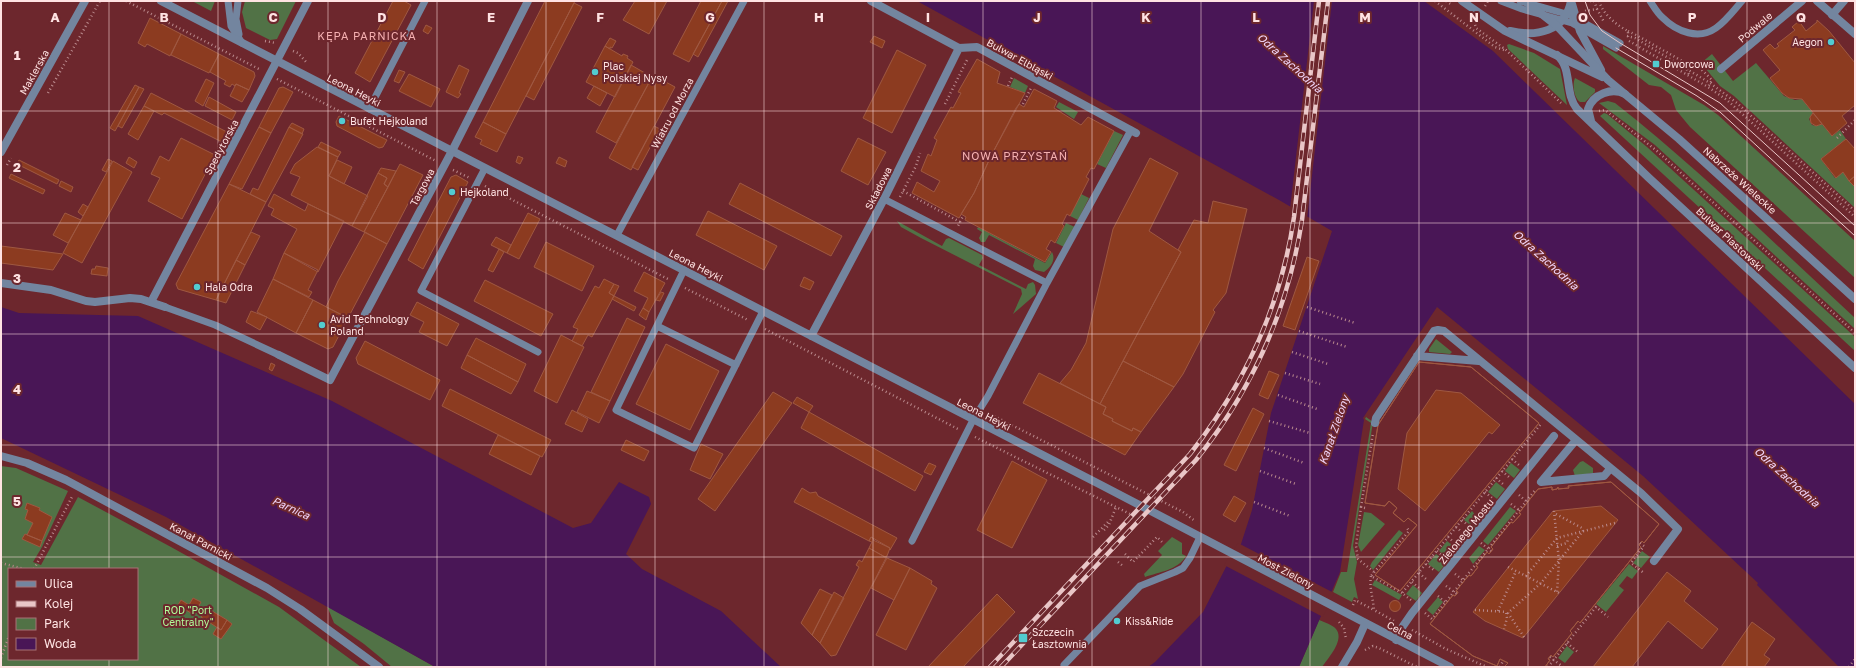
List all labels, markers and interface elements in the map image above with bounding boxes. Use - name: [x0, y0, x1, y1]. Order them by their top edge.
- text: A: [50, 9, 60, 25]
- text: B: [159, 9, 169, 25]
- text: C: [268, 9, 278, 25]
- text: D: [377, 9, 387, 25]
- text: E: [487, 9, 495, 25]
- text: F: [596, 9, 604, 25]
- text: G: [705, 9, 715, 25]
- text: H: [814, 9, 824, 25]
- text: I: [926, 9, 930, 25]
- text: J: [1033, 9, 1041, 25]
- text: K: [1141, 9, 1151, 25]
- text: L: [1252, 9, 1260, 25]
- text: M: [1359, 9, 1371, 25]
- text: N: [1469, 9, 1479, 25]
- text: O: [1578, 9, 1588, 25]
- text: P: [1688, 9, 1697, 25]
- street label: Podwale: [1735, 9, 1775, 45]
- text: Q: [1796, 9, 1806, 25]
- district label: KĘPA PARNICKA: [317, 29, 417, 42]
- water label: Odra Zachodnia: [1255, 30, 1326, 96]
- street label: Bulwar Elbląski: [985, 36, 1055, 82]
- place label: Aegon: [1792, 36, 1823, 48]
- marker: Aegon: [1826, 37, 1836, 47]
- text: 1: [14, 47, 21, 63]
- street label: Maklerska: [17, 48, 51, 96]
- place label: Dworcowa: [1664, 58, 1714, 70]
- marker: Dworcowa: [1651, 59, 1661, 69]
- place label: Plac Polskiej Nysy: [603, 60, 668, 84]
- marker: Plac Polskiej Nysy: [590, 67, 600, 77]
- street label: Leona Heyki: [325, 71, 383, 109]
- street label: Wiatru od Morza: [648, 76, 696, 150]
- place label: Bufet Hejkoland: [350, 115, 427, 127]
- marker: Bufet Hejkoland: [337, 116, 347, 126]
- street label: Spedytorska: [201, 117, 241, 177]
- street label: Nabrzeże Wieleckie: [1701, 144, 1779, 216]
- district label: NOWA PRZYSTAŃ: [962, 149, 1068, 162]
- text: 2: [13, 159, 21, 175]
- street label: Składowa: [862, 165, 894, 211]
- street label: Targowa: [407, 166, 437, 208]
- place label: Hejkoland: [460, 186, 509, 198]
- marker: Hejkoland: [447, 187, 457, 197]
- street label: Bulwar Piastowski: [1694, 205, 1766, 273]
- water label: Odra Zachodnia: [1511, 227, 1582, 293]
- street label: Leona Heyki: [667, 246, 725, 284]
- text: 3: [13, 270, 21, 286]
- place label: Hala Odra: [205, 281, 253, 293]
- marker: Hala Odra: [192, 282, 202, 292]
- place label: Avid Technology Poland: [330, 313, 409, 337]
- marker: Avid Technology Poland: [317, 320, 327, 330]
- text: 4: [13, 381, 21, 397]
- water label: Kanał Zielony: [1316, 392, 1353, 466]
- street label: Leona Heyki: [955, 395, 1013, 433]
- water label: Odra Zachodnia: [1752, 444, 1823, 510]
- text: 5: [13, 493, 21, 509]
- water label: Parnica: [271, 494, 313, 522]
- street label: Zielonego Mostu: [1436, 496, 1496, 566]
- street label: Kanał Parnicki: [168, 520, 234, 562]
- street label: Most Zielony: [1256, 551, 1316, 591]
- legend: [8, 568, 138, 660]
- text: Ulica: [44, 576, 73, 591]
- text: Kolej: [44, 596, 73, 611]
- park label: ROD "Port Centralny": [162, 604, 214, 628]
- place label: Kiss&Ride: [1125, 615, 1174, 627]
- text: Park: [44, 616, 70, 631]
- marker: Kiss&Ride: [1112, 616, 1122, 626]
- street label: Celna: [1385, 618, 1415, 642]
- place label: Szczecin Łasztownia: [1032, 626, 1087, 650]
- marker: Szczecin Łasztownia: [1017, 632, 1029, 644]
- text: Woda: [44, 636, 76, 651]

